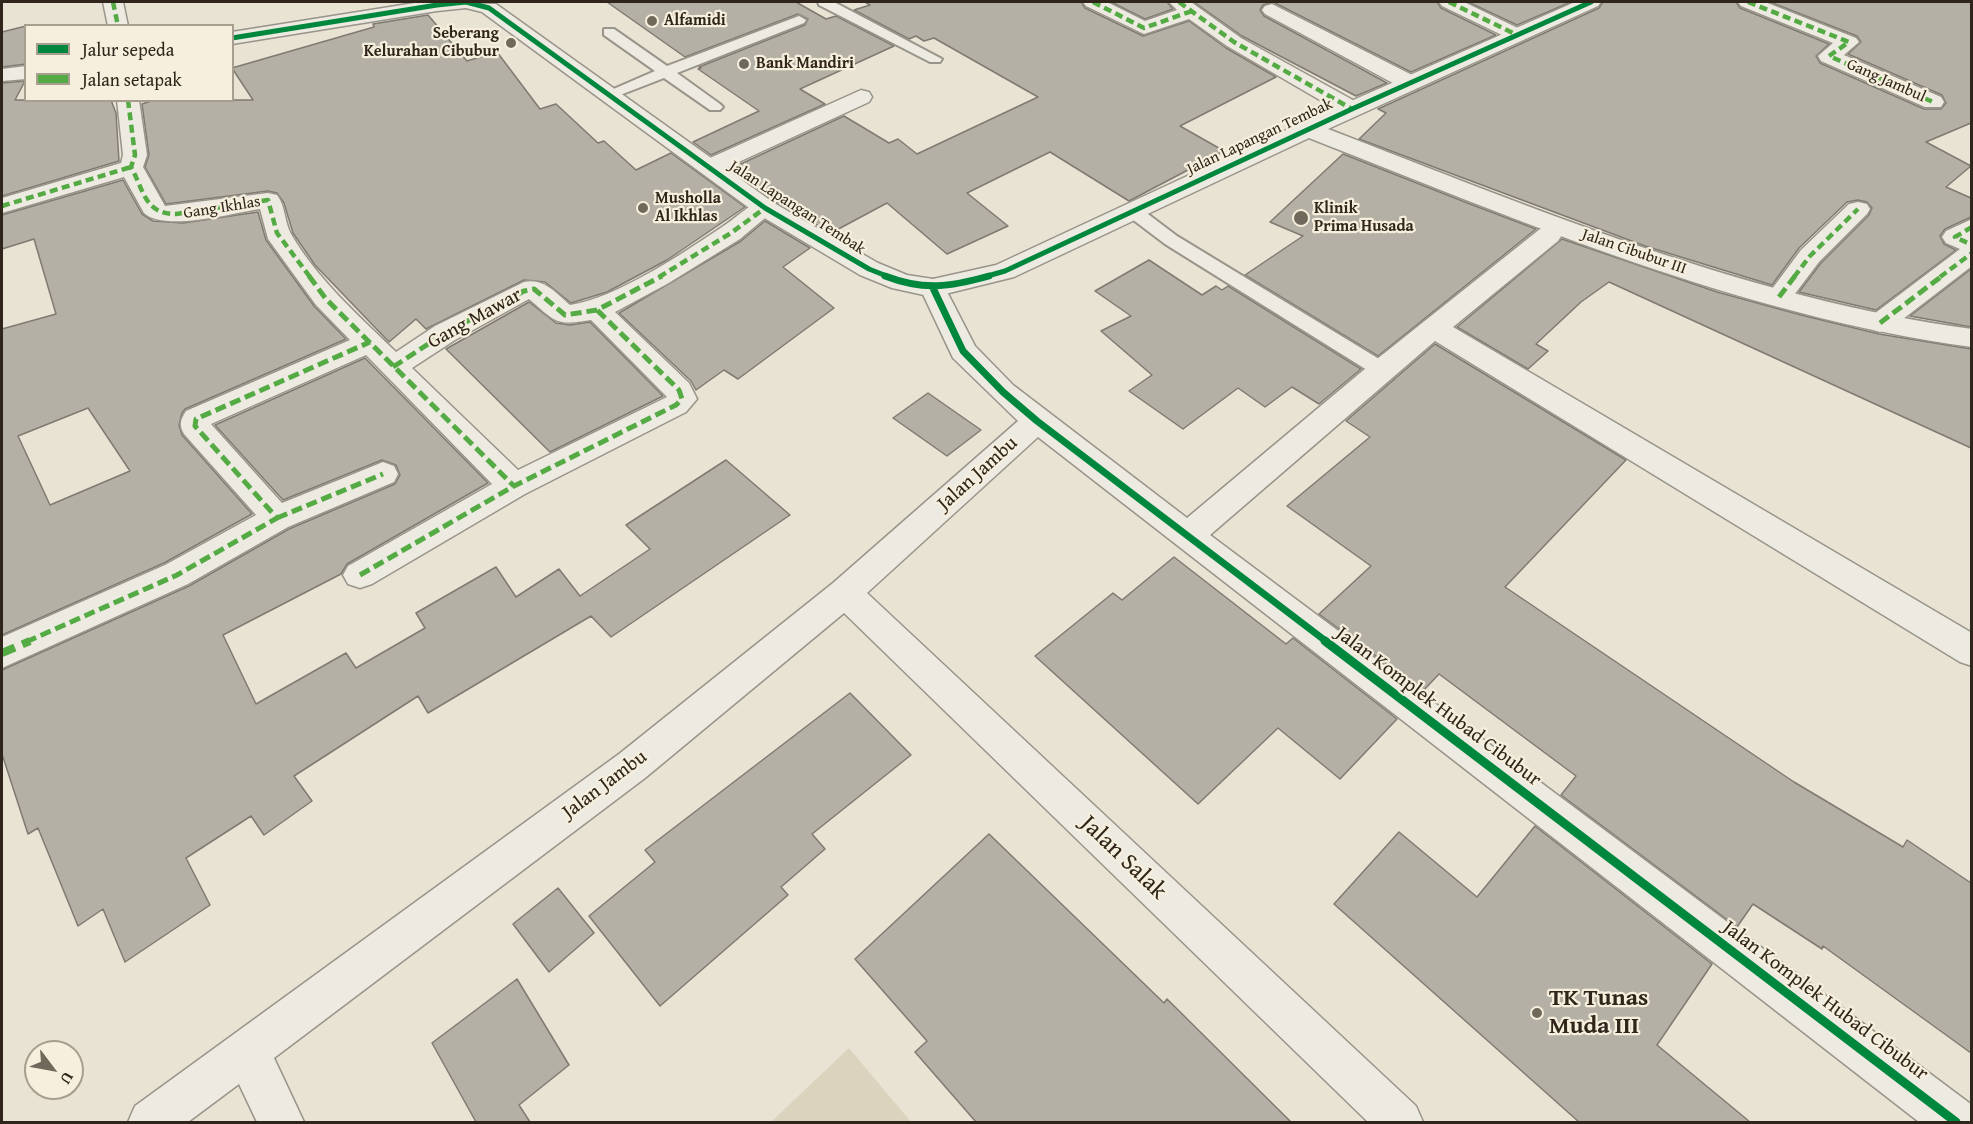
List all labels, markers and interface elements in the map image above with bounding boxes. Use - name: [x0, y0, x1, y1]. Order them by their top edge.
- place label: Alfamidi: [664, 11, 726, 31]
- marker: Alfamidi: [645, 14, 659, 28]
- legend: [24, 24, 234, 102]
- place label: Seberang Kelurahan Cibubur: [364, 24, 499, 62]
- text: Jalur sepeda: [82, 36, 174, 63]
- marker: Seberang Kelurahan Cibubur: [504, 36, 518, 50]
- place label: Bank Mandiri: [756, 54, 854, 74]
- street label: Gang Jambul: [1843, 55, 1929, 107]
- marker: Bank Mandiri: [737, 57, 751, 71]
- text: Jalan setapak: [82, 66, 182, 93]
- street label: Jalan Lapangan Tembak: [1184, 95, 1336, 179]
- street label: Jalan Lapangan Tembak: [725, 157, 869, 259]
- place label: Musholla Al Ikhlas: [655, 189, 721, 227]
- street label: Gang Ikhlas: [182, 192, 262, 224]
- place label: Klinik Prima Husada: [1314, 199, 1414, 237]
- marker: Musholla Al Ikhlas: [636, 201, 650, 215]
- marker: Klinik Prima Husada: [1292, 209, 1310, 227]
- street label: Jalan Cibubur III: [1579, 225, 1689, 279]
- street label: Gang Mawar: [424, 283, 526, 355]
- street label: Jalan Jambu: [933, 432, 1023, 516]
- street label: Jalan Komplek Hubad Cibubur: [1330, 622, 1546, 792]
- street label: Jalan Jambu: [558, 745, 652, 825]
- street label: Jalan Salak: [1074, 810, 1172, 906]
- street label: Jalan Komplek Hubad Cibubur: [1717, 916, 1933, 1086]
- place label: TK Tunas Muda III: [1549, 985, 1648, 1041]
- marker: TK Tunas Muda III: [1530, 1006, 1544, 1020]
- north arrow: [24, 1040, 84, 1100]
- text: U: [55, 1068, 81, 1089]

